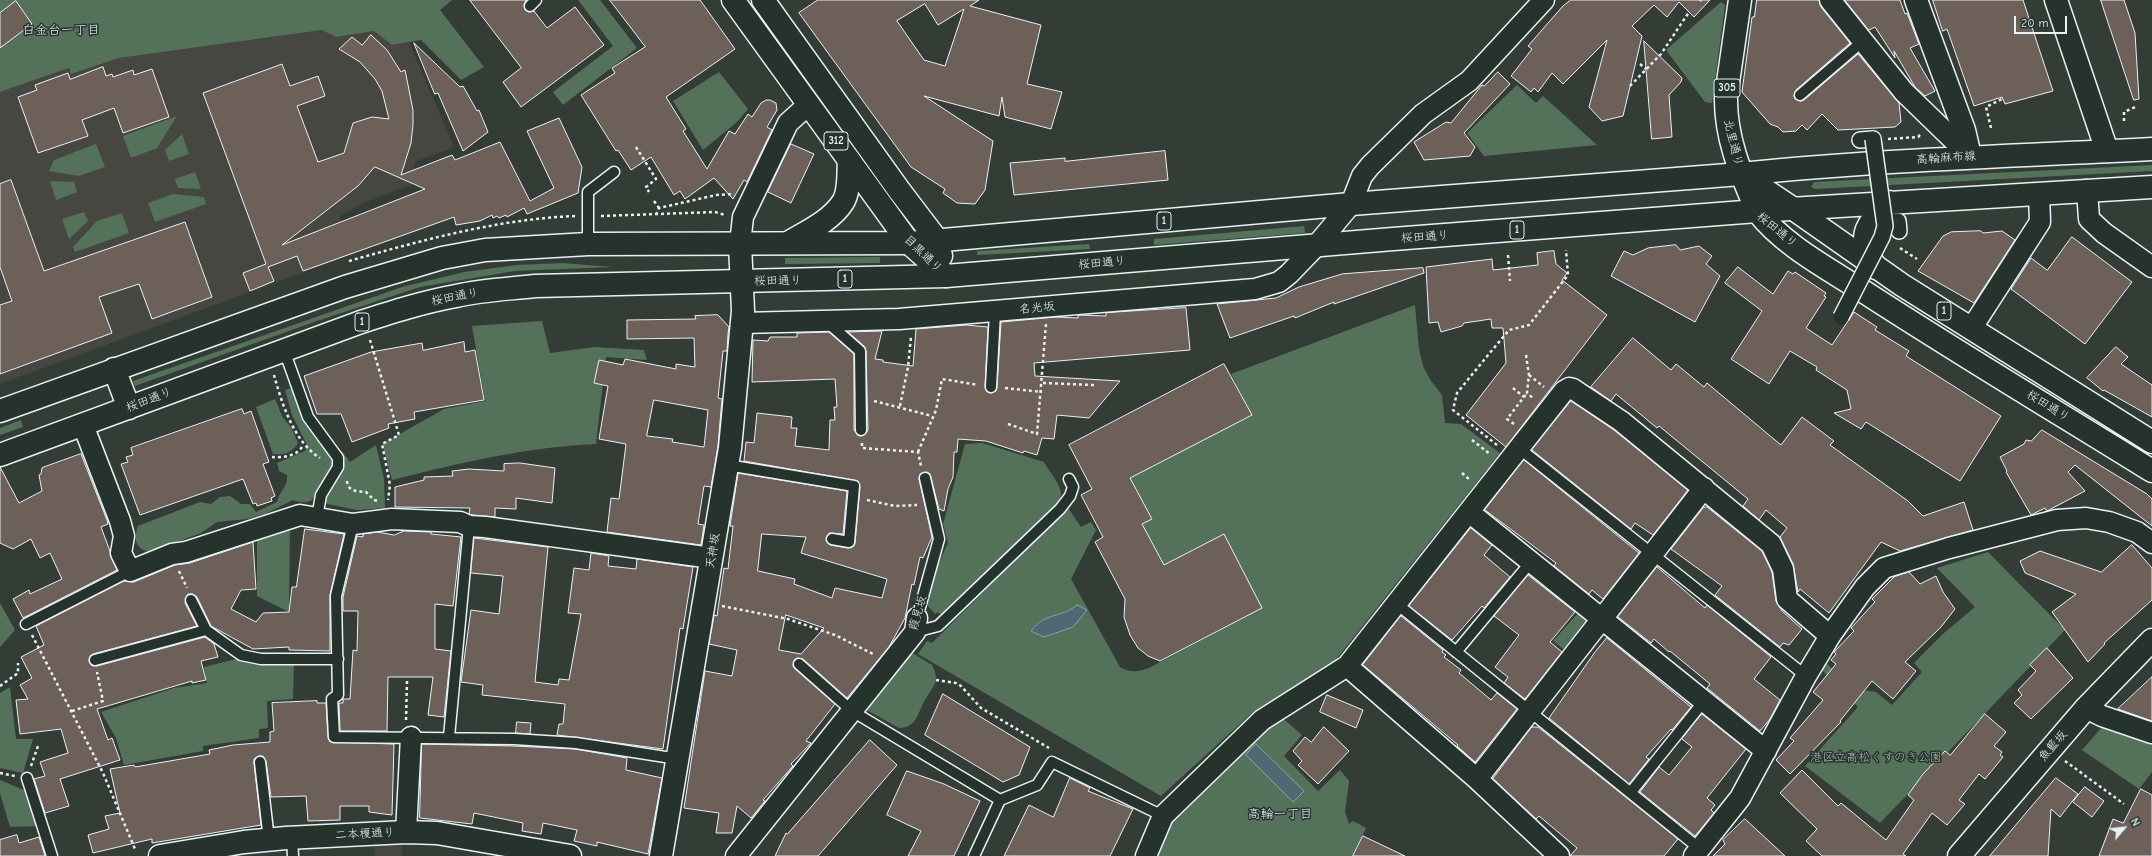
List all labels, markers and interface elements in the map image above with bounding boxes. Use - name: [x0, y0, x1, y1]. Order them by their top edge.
- scale bar: [2016, 8, 2069, 34]
- text: 20 m: [2021, 16, 2049, 30]
- district label: 白金台一丁目: [22, 22, 100, 38]
- road number: 305: [1714, 79, 1740, 97]
- street label: 北里通り: [1720, 118, 1746, 168]
- road number: 312: [824, 132, 848, 150]
- street label: 高輪麻布線: [1916, 149, 1976, 167]
- street label: 桜田通り: [1754, 209, 1800, 251]
- road number: 1: [1157, 212, 1171, 230]
- road number: 1: [1510, 221, 1524, 239]
- street label: 桜田通り: [1401, 228, 1449, 246]
- street label: 目黒通り: [901, 232, 945, 276]
- street label: 桜田通り: [1077, 254, 1127, 272]
- road number: 1: [838, 270, 852, 288]
- street label: 桜田通り: [754, 273, 802, 289]
- street label: 桜田通り: [430, 285, 480, 309]
- street label: 名光坂: [1018, 299, 1056, 317]
- road number: 1: [1937, 302, 1951, 320]
- road number: 1: [355, 313, 369, 331]
- street label: 桜田通り: [124, 385, 174, 415]
- street label: 桜田通り: [2024, 387, 2072, 425]
- street label: 天神坂: [703, 532, 723, 570]
- street label: 葭見坂: [906, 594, 930, 632]
- street label: 魚籃坂: [2036, 728, 2070, 764]
- park label: 港区立高松くすのき公園: [1810, 751, 1942, 765]
- district label: 高輪一丁目: [1248, 806, 1312, 822]
- north arrow: [2104, 808, 2144, 848]
- text: N: [2128, 816, 2142, 828]
- street label: 二本榎通り: [335, 825, 395, 843]

